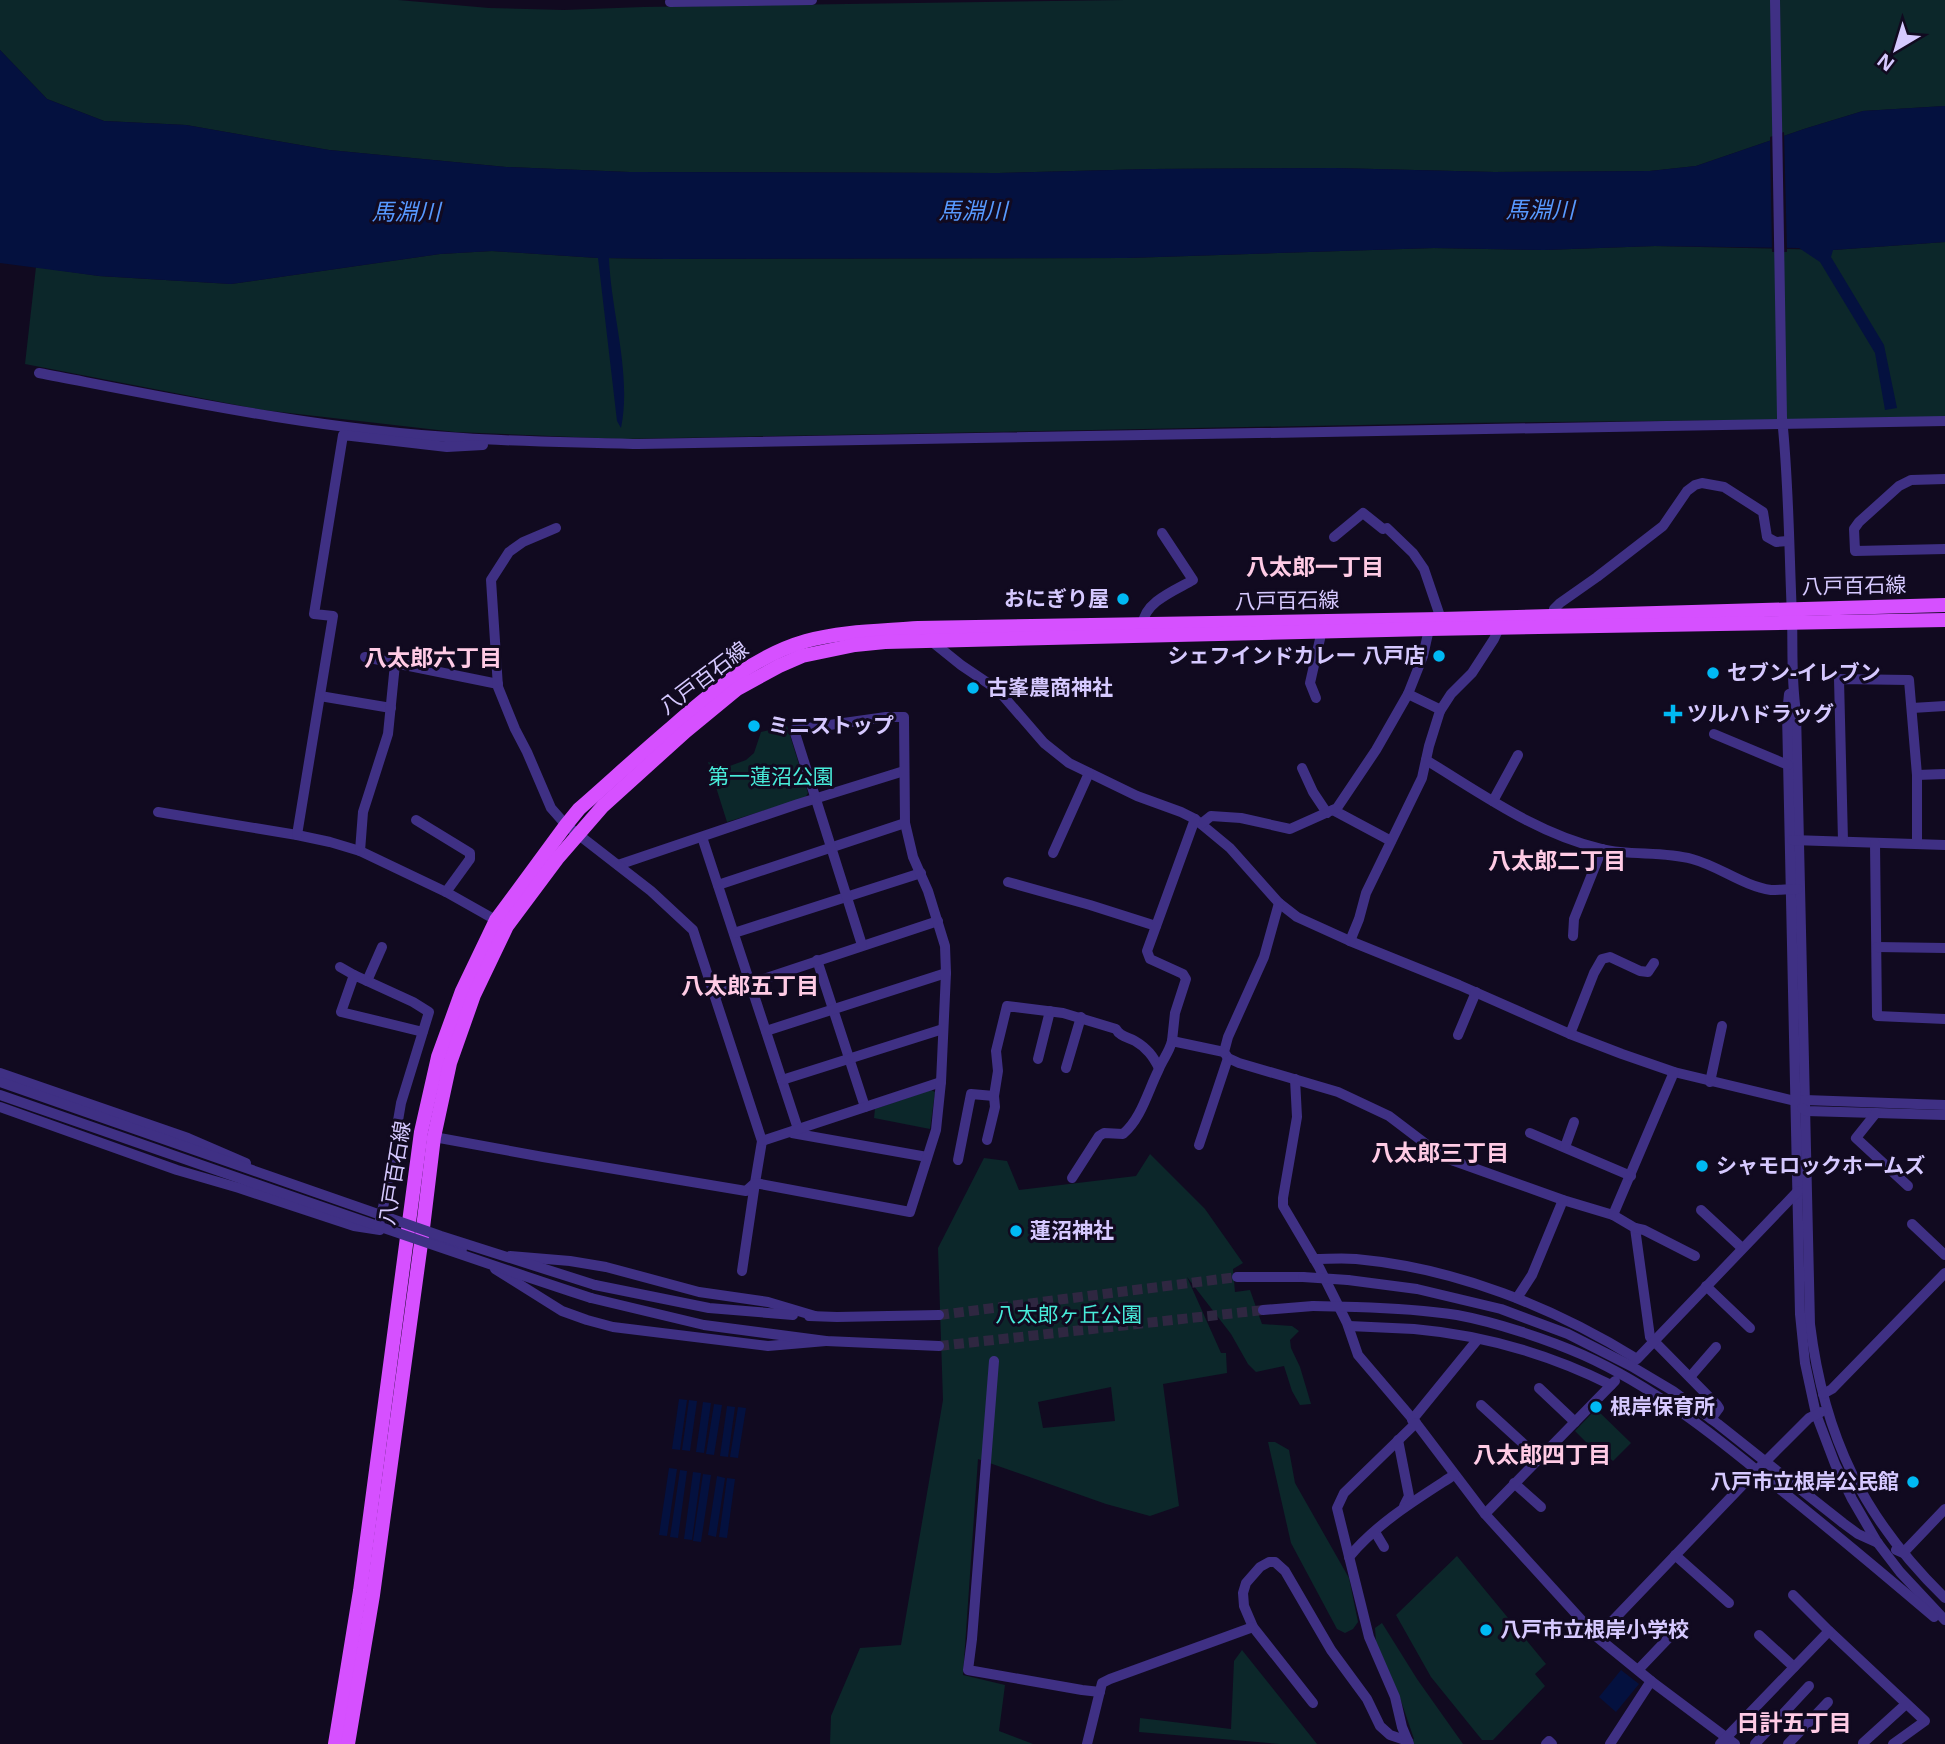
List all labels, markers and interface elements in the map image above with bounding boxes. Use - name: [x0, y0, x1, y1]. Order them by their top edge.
- north arrow: [1861, 14, 1931, 84]
- text: N: [1871, 47, 1900, 77]
- water label: 馬淵川: [1506, 193, 1578, 225]
- water label: 馬淵川: [939, 194, 1011, 226]
- water label: 馬淵川: [372, 195, 444, 227]
- district label: 八太郎一丁目: [1246, 550, 1384, 582]
- street label: 八戸百石線: [1801, 570, 1907, 600]
- place label: おにぎり屋: [1004, 584, 1109, 612]
- street label: 八戸百石線: [1234, 585, 1340, 615]
- marker: おにぎり屋: [1115, 591, 1131, 607]
- street label: 八戸百石線: [653, 634, 754, 720]
- district label: 八太郎六丁目: [364, 641, 502, 673]
- place label: シェフインドカレー 八戸店: [1168, 641, 1425, 669]
- marker: シェフインドカレー 八戸店: [1431, 648, 1447, 664]
- place label: セブン-イレブン: [1727, 658, 1881, 686]
- marker: セブン-イレブン: [1705, 665, 1721, 681]
- place label: 古峯農商神社: [987, 673, 1113, 701]
- marker: 古峯農商神社: [965, 680, 981, 696]
- place label: ツルハドラッグ: [1687, 699, 1834, 727]
- marker: ツルハドラッグ: [1665, 706, 1681, 722]
- place label: ミニストップ: [768, 711, 894, 739]
- marker: ミニストップ: [746, 718, 762, 734]
- park label: 第一蓮沼公園: [708, 762, 834, 790]
- district label: 八太郎二丁目: [1488, 844, 1626, 876]
- district label: 八太郎五丁目: [681, 969, 819, 1001]
- street label: 八戸百石線: [372, 1119, 416, 1227]
- district label: 八太郎三丁目: [1371, 1136, 1509, 1168]
- place label: シャモロックホームズ: [1716, 1151, 1925, 1179]
- marker: シャモロックホームズ: [1694, 1158, 1710, 1174]
- place label: 蓮沼神社: [1030, 1216, 1114, 1244]
- marker: 蓮沼神社: [1008, 1223, 1024, 1239]
- park label: 八太郎ヶ丘公園: [996, 1300, 1143, 1328]
- place label: 根岸保育所: [1610, 1392, 1715, 1420]
- marker: 根岸保育所: [1588, 1399, 1604, 1415]
- district label: 八太郎四丁目: [1473, 1438, 1611, 1470]
- place label: 八戸市立根岸公民館: [1710, 1467, 1899, 1495]
- marker: 八戸市立根岸公民館: [1905, 1474, 1921, 1490]
- place label: 八戸市立根岸小学校: [1500, 1615, 1689, 1643]
- marker: 八戸市立根岸小学校: [1478, 1622, 1494, 1638]
- district label: 日計五丁目: [1737, 1706, 1852, 1738]

